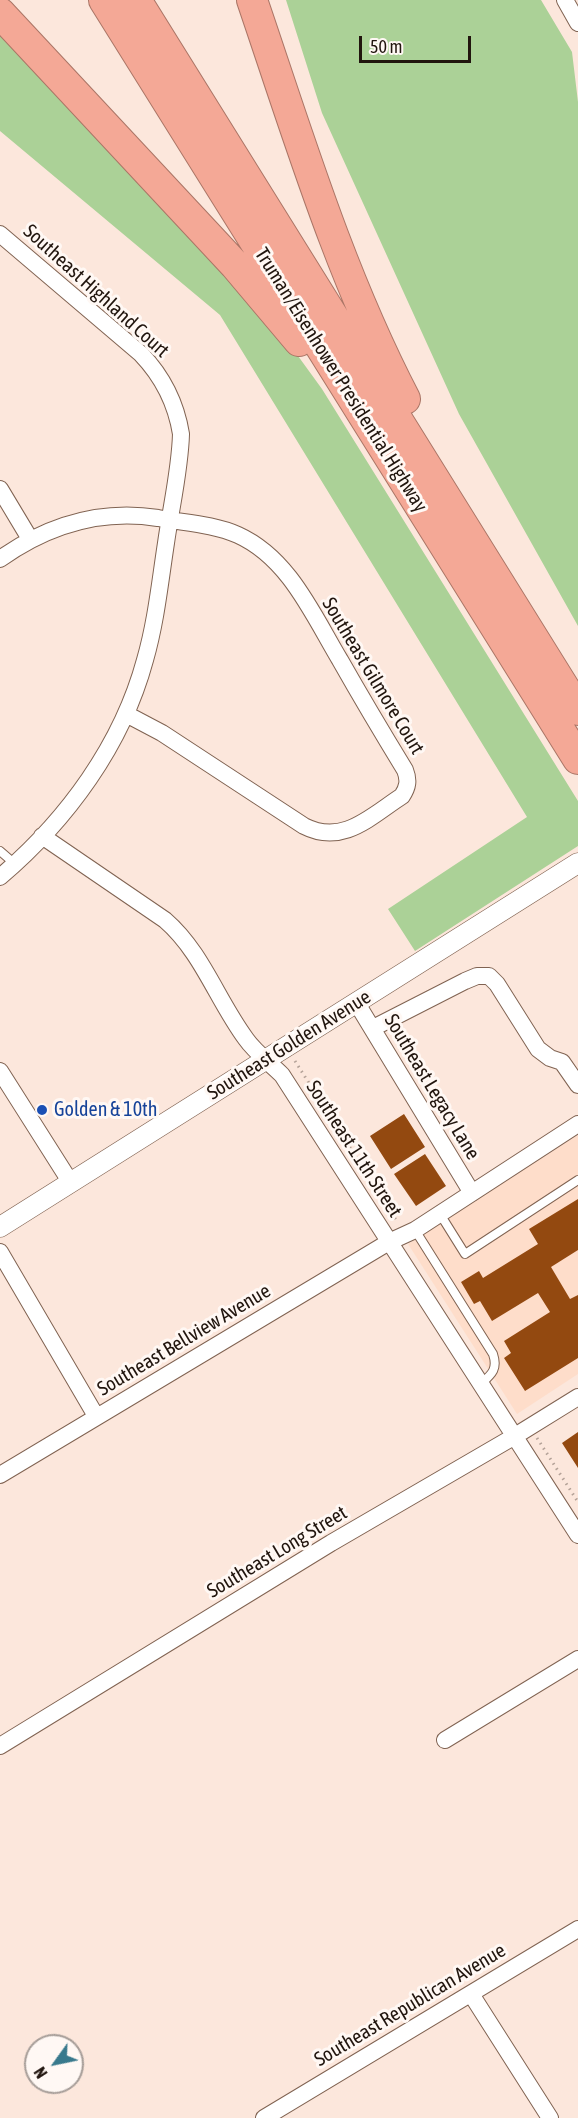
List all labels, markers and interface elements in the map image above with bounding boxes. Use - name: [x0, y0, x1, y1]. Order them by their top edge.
- scale bar: [362, 24, 474, 62]
- text: 50 m: [370, 36, 402, 57]
- street label: Southeast Highland Court: [18, 219, 174, 363]
- street label: Truman/Eisenhower Presidential Highway: [250, 244, 432, 516]
- street label: Southeast Gilmore Court: [317, 593, 429, 759]
- street label: Southeast Golden Avenue: [203, 985, 375, 1105]
- street label: Southeast Legacy Lane: [379, 1010, 485, 1164]
- street label: Southeast 11th Street: [301, 1076, 407, 1222]
- place label: Golden & 10th: [54, 1098, 157, 1122]
- marker: Golden & 10th: [35, 1103, 49, 1117]
- street label: Southeast Bellview Avenue: [93, 1279, 275, 1401]
- street label: Southeast Long Street: [203, 1501, 351, 1603]
- street label: Southeast Republican Avenue: [310, 1938, 510, 2072]
- north arrow: [24, 2034, 84, 2094]
- text: N: [30, 2064, 51, 2082]

